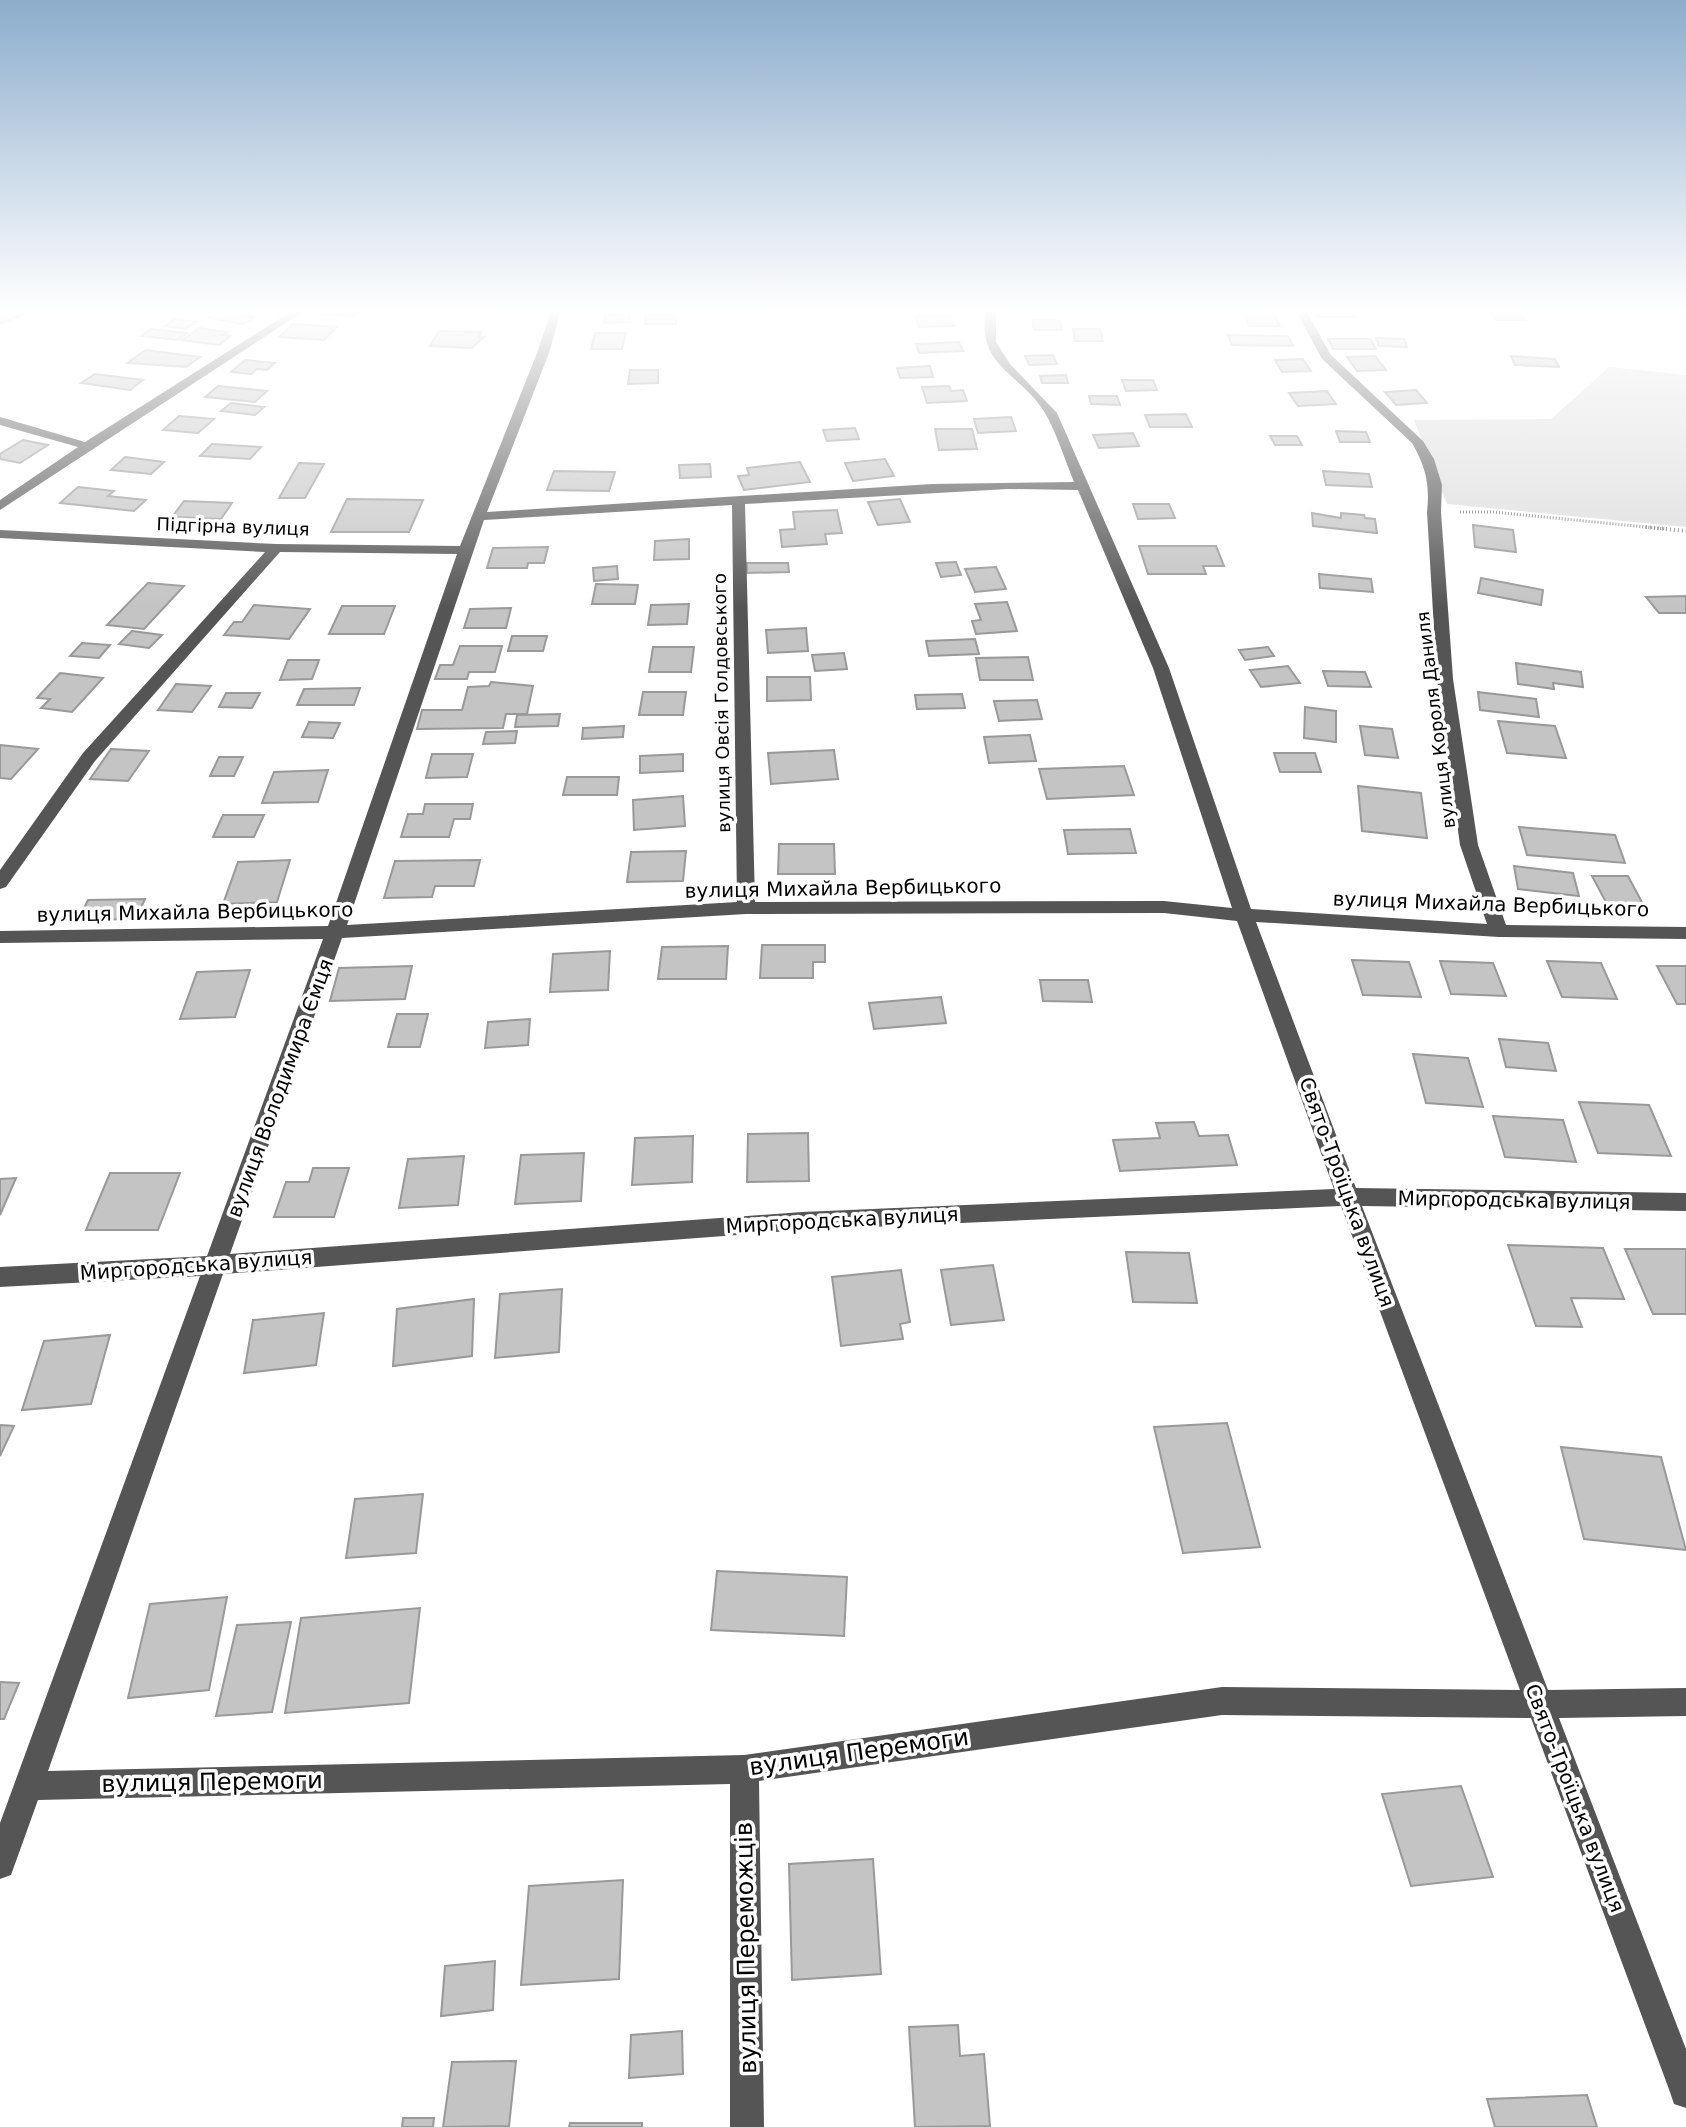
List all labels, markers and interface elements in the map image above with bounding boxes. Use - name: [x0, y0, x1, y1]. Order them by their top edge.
- street label: Підгірна вулиця: [156, 513, 310, 540]
- street label: вулиця Овсія Голдовського: [709, 573, 734, 833]
- street label: вулиця Короля Даниля: [1412, 610, 1459, 830]
- street label: вулиця Михайла Вербицького: [684, 873, 1002, 903]
- street label: вулиця Михайла Вербицького: [1332, 886, 1650, 922]
- street label: вулиця Михайла Вербицького: [36, 897, 354, 927]
- street label: вулиця Володимира Ємця: [222, 955, 338, 1221]
- street label: Свято-Троїцька вулиця: [1294, 1074, 1400, 1310]
- street label: Миргородська вулиця: [1397, 1186, 1631, 1214]
- street label: Миргородська вулиця: [725, 1202, 959, 1238]
- street label: Миргородська вулиця: [79, 1245, 313, 1285]
- street label: Свято-Троїцька вулиця: [1520, 1680, 1630, 1916]
- street label: вулиця Перемоги: [747, 1723, 971, 1781]
- street label: вулиця Перемоги: [101, 1766, 323, 1798]
- street label: вулиця Переможців: [730, 1822, 762, 2074]

